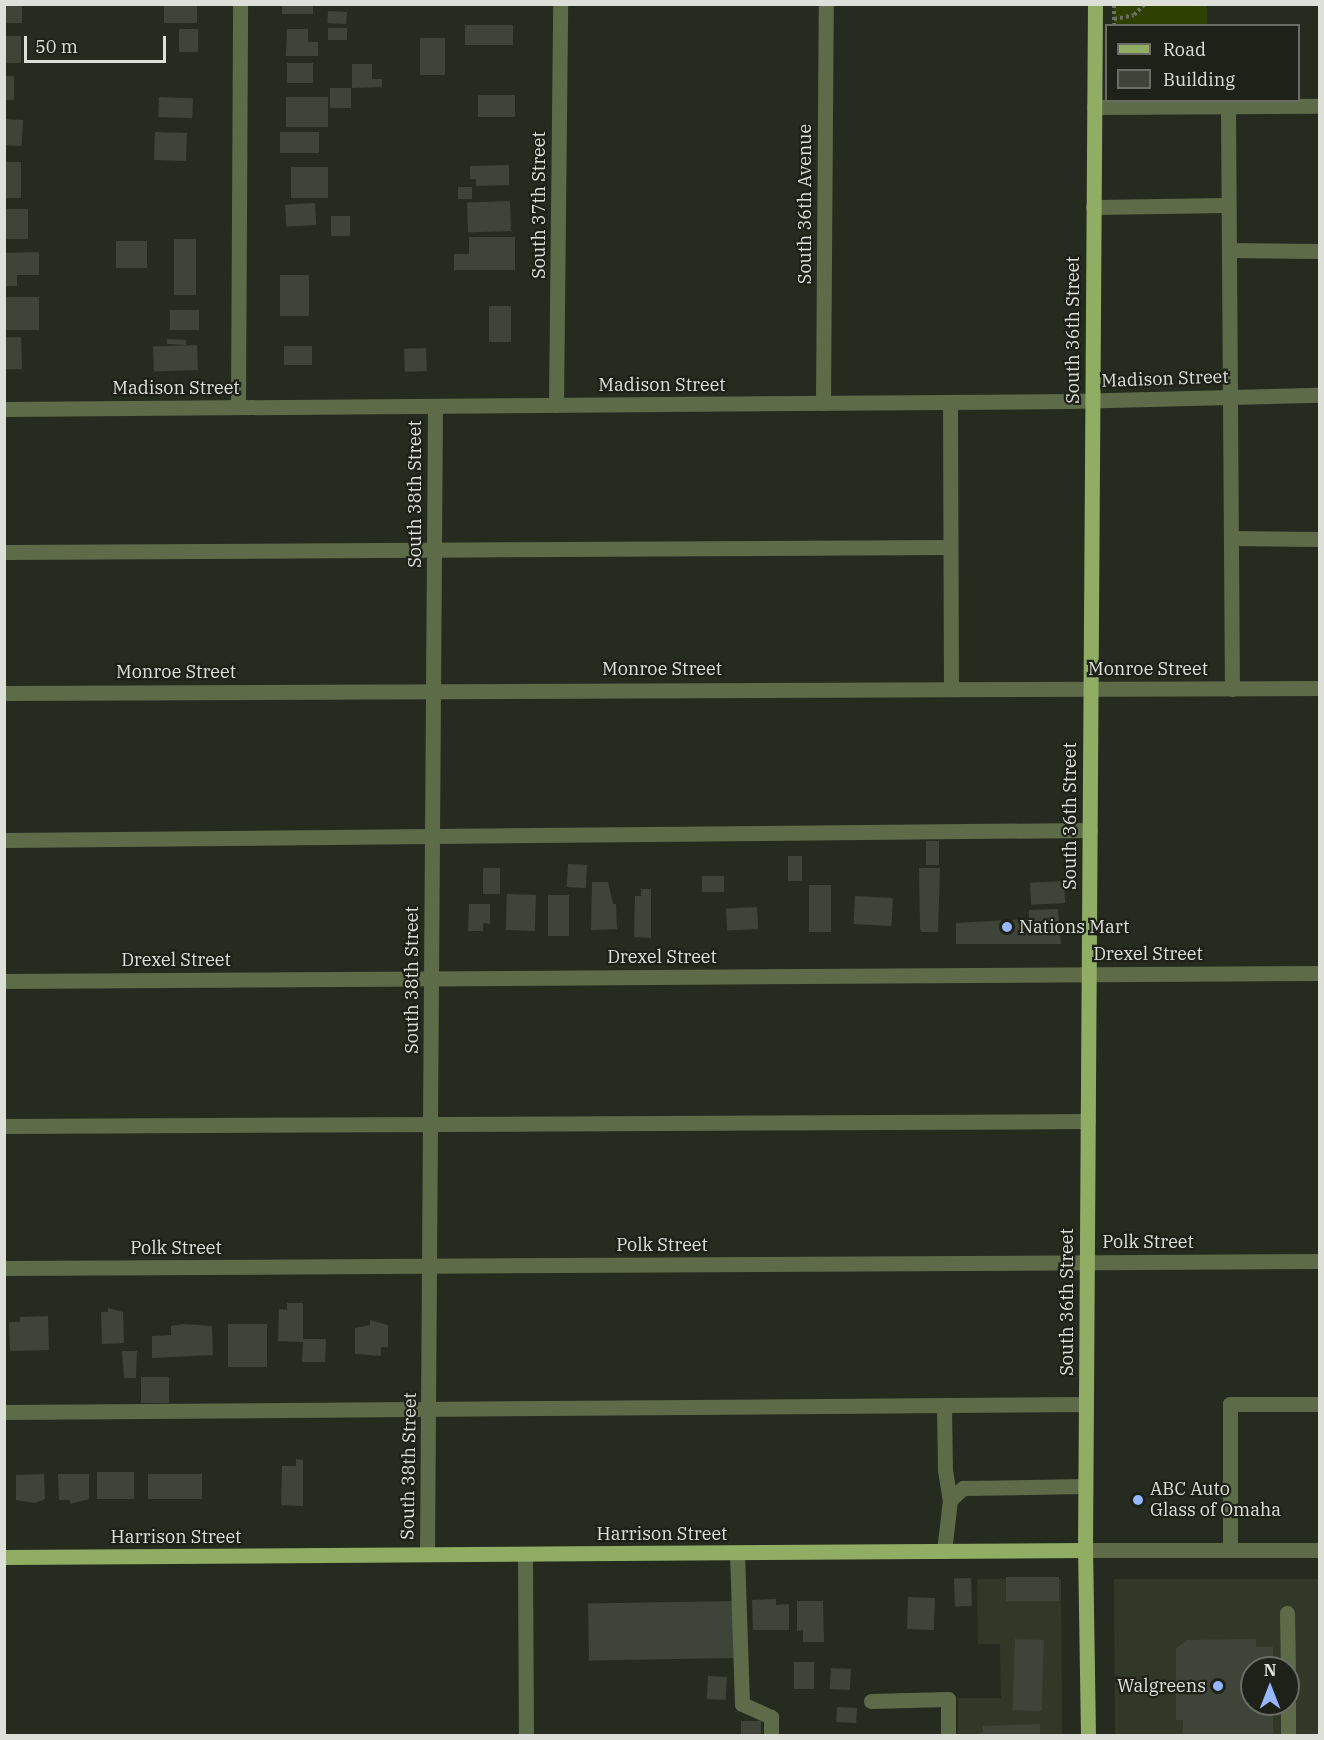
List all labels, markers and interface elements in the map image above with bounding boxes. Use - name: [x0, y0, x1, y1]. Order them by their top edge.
- scale bar: [27, 24, 170, 62]
- legend: [1105, 24, 1300, 102]
- text: 50 m: [35, 35, 78, 58]
- text: Road: [1163, 38, 1206, 61]
- text: Building: [1163, 68, 1235, 91]
- street label: South 36th Avenue: [794, 124, 816, 284]
- street label: South 37th Street: [528, 131, 550, 279]
- street label: South 36th Street: [1062, 256, 1084, 404]
- street label: Madison Street: [1101, 366, 1229, 392]
- street label: Madison Street: [598, 374, 726, 396]
- street label: Madison Street: [112, 377, 240, 399]
- street label: South 38th Street: [404, 420, 426, 568]
- street label: Monroe Street: [602, 658, 722, 680]
- street label: Monroe Street: [1088, 658, 1208, 680]
- street label: Monroe Street: [116, 661, 236, 683]
- street label: South 36th Street: [1059, 742, 1081, 890]
- street label: South 38th Street: [401, 906, 423, 1054]
- place label: Nations Mart: [1019, 916, 1129, 938]
- marker: Nations Mart: [1000, 920, 1014, 934]
- street label: Drexel Street: [1093, 943, 1203, 965]
- street label: Drexel Street: [607, 946, 717, 968]
- street label: Drexel Street: [121, 949, 231, 971]
- street label: South 36th Street: [1056, 1228, 1078, 1376]
- street label: Polk Street: [1102, 1231, 1194, 1253]
- street label: Polk Street: [616, 1234, 708, 1256]
- street label: Polk Street: [130, 1237, 222, 1259]
- street label: South 38th Street: [397, 1392, 421, 1540]
- place label: ABC Auto Glass of Omaha: [1150, 1479, 1281, 1522]
- marker: ABC Auto Glass of Omaha: [1131, 1493, 1145, 1507]
- street label: Harrison Street: [597, 1523, 727, 1545]
- street label: Harrison Street: [111, 1526, 241, 1548]
- north arrow: [1240, 1656, 1300, 1716]
- text: N: [1264, 1660, 1276, 1680]
- place label: Walgreens: [1117, 1675, 1206, 1697]
- marker: Walgreens: [1211, 1679, 1225, 1693]

